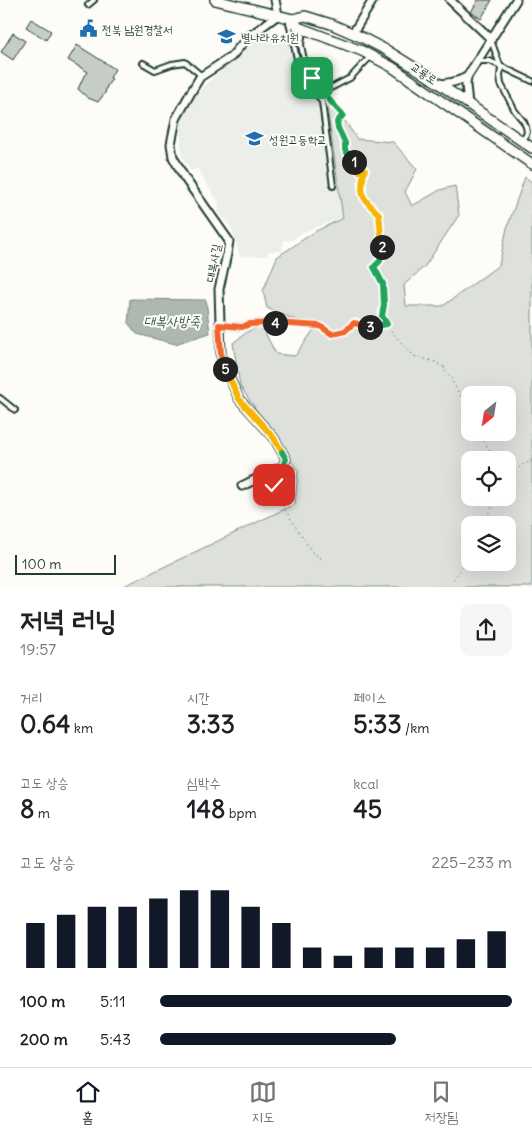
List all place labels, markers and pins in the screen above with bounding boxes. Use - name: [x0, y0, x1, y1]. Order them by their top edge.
- public building icon: 전북 남원경찰서: [78, 19, 98, 39]
- place label: 전북 남원경찰서: [102, 22, 172, 37]
- school or university icon: 별나라유치원: [217, 27, 237, 47]
- place label: 별나라유치원: [241, 30, 299, 45]
- pin: [291, 57, 333, 99]
- school or university icon: 성원고등학교: [245, 129, 265, 149]
- place label: 성원고등학교: [269, 132, 327, 147]
- pin: 1: [342, 150, 366, 174]
- pin: 2: [370, 234, 394, 260]
- pin: 4: [262, 310, 288, 336]
- pin: 3: [358, 314, 382, 340]
- pin: 5: [212, 356, 238, 382]
- pin: [253, 464, 295, 506]

